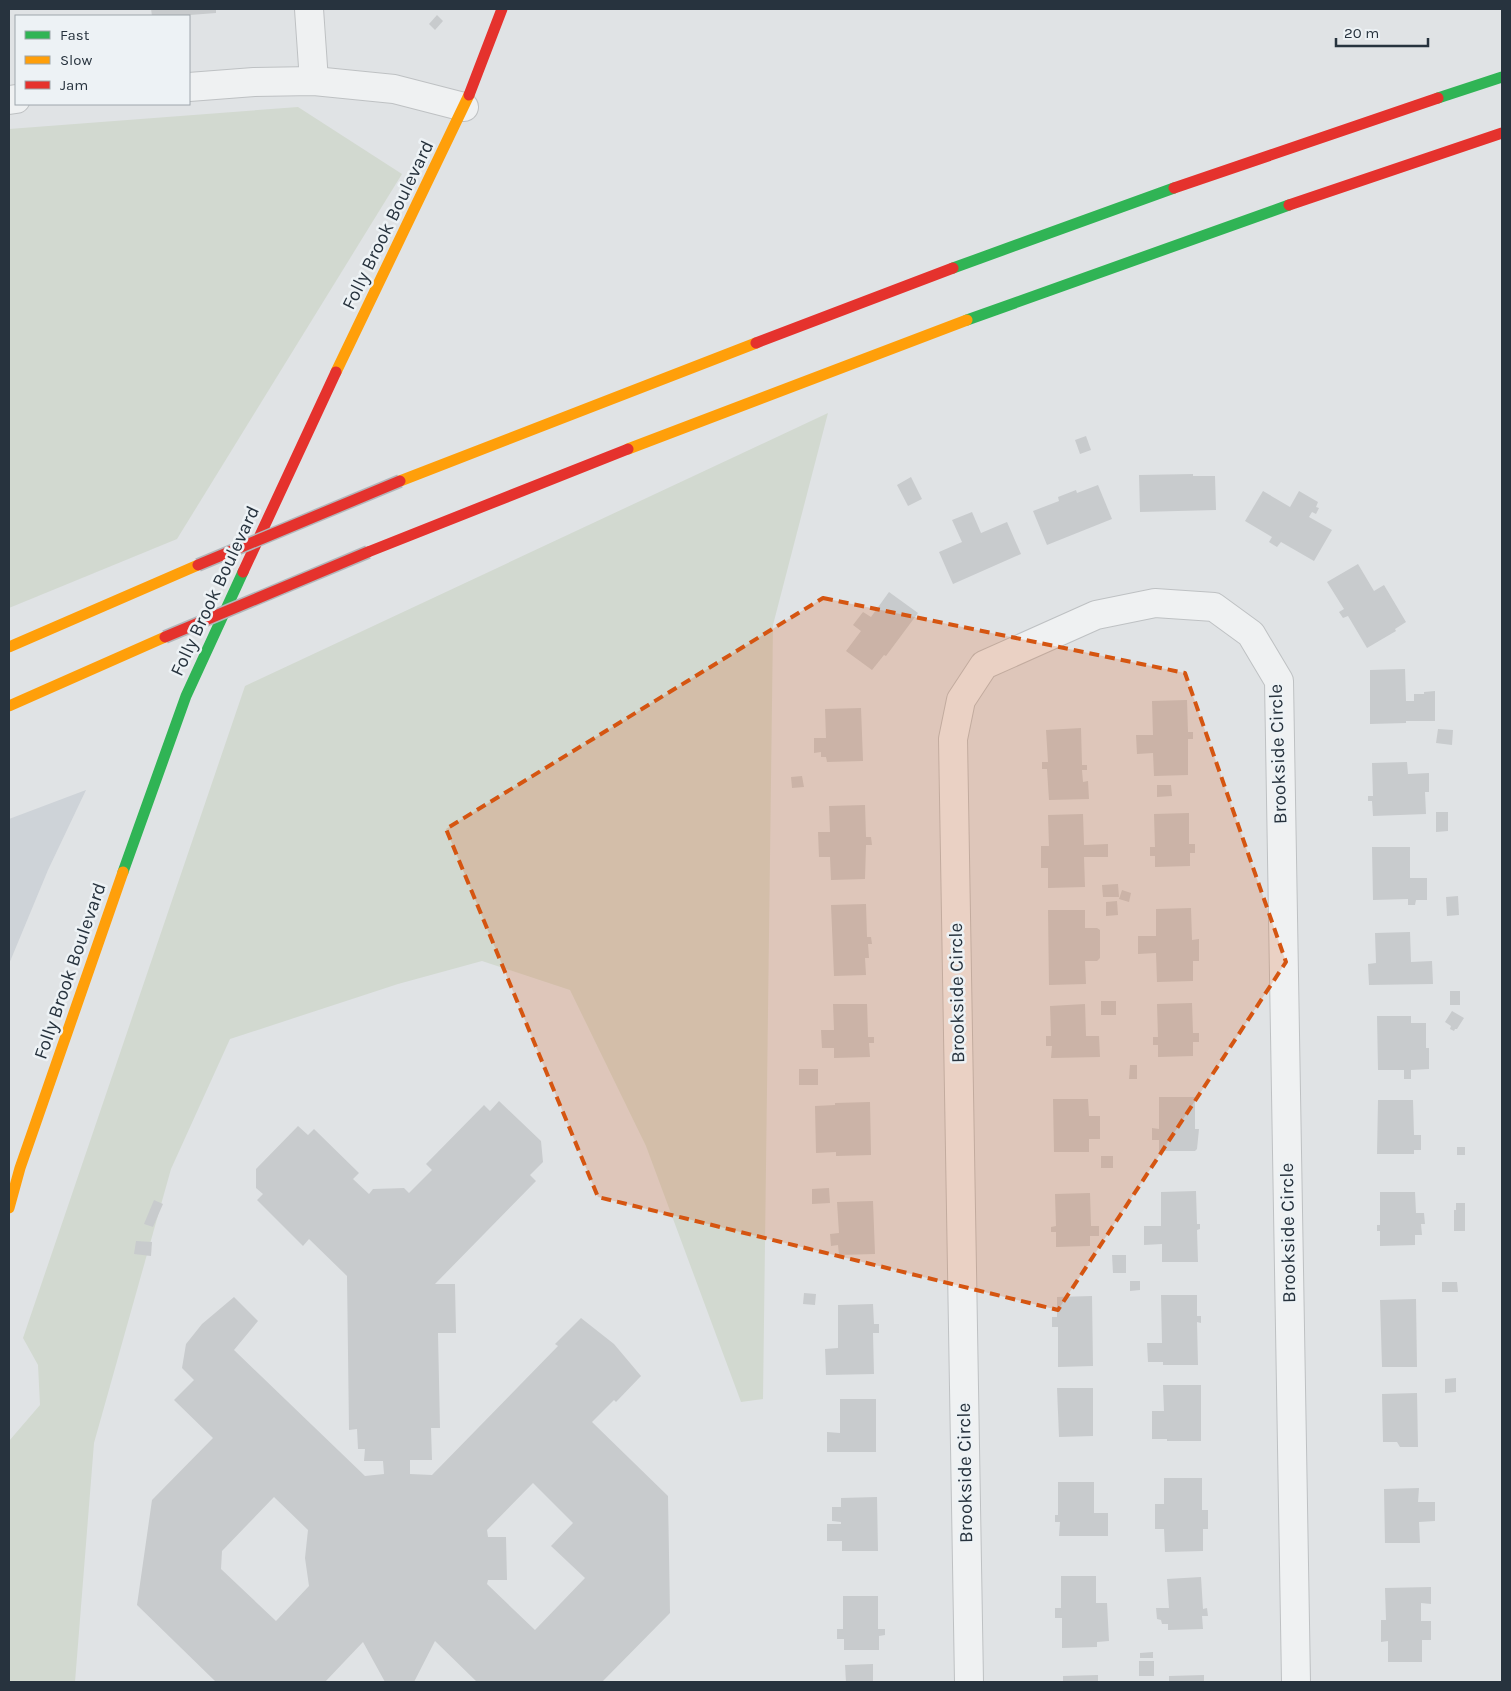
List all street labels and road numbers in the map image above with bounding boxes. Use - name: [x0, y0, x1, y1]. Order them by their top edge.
- street label: Folly Brook Boulevard: [337, 137, 439, 313]
- street label: Folly Brook Boulevard: [166, 502, 264, 680]
- street label: Brookside Circle: [1265, 683, 1291, 825]
- street label: Folly Brook Boulevard: [29, 880, 111, 1062]
- street label: Brookside Circle: [945, 923, 969, 1063]
- street label: Brookside Circle: [1276, 1163, 1300, 1303]
- street label: Brookside Circle: [953, 1403, 977, 1543]

